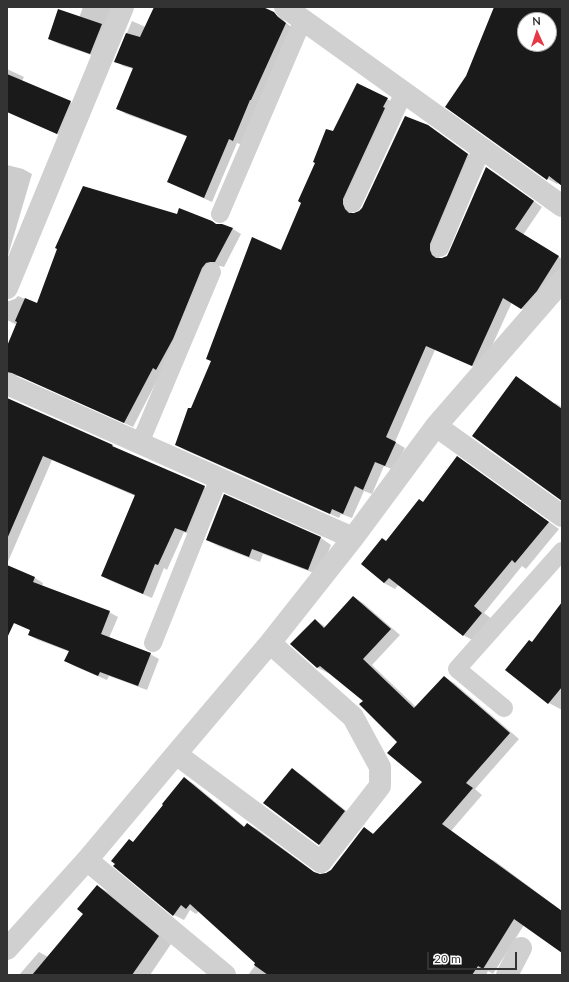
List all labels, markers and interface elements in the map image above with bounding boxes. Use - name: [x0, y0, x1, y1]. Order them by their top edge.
- north arrow: [517, 12, 557, 52]
- text: N: [532, 14, 541, 27]
- scale bar: [429, 944, 519, 970]
- text: 20 m: [434, 951, 461, 966]

